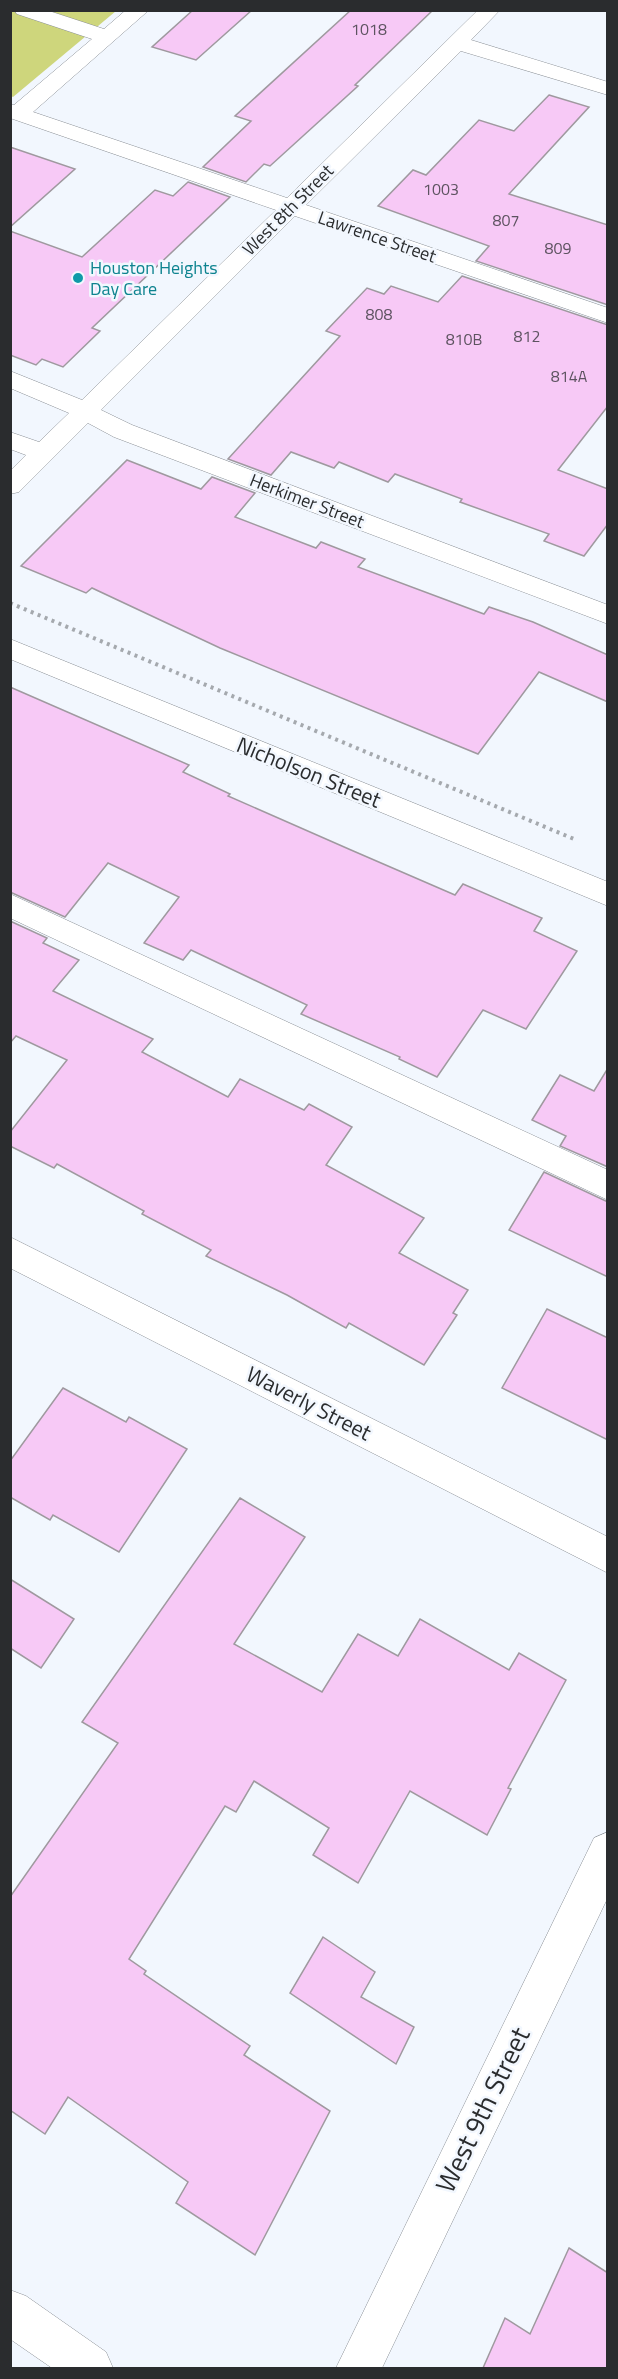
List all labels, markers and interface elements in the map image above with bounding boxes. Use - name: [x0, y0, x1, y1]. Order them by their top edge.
- house number: 1018: [351, 17, 387, 41]
- street label: West 8th Street: [236, 157, 340, 262]
- house number: 1003: [423, 177, 459, 201]
- street label: Lawrence Street: [314, 204, 441, 270]
- house number: 807: [493, 208, 519, 232]
- house number: 809: [545, 236, 571, 260]
- place label: Houston Heights Day Care: [90, 254, 218, 302]
- marker: Houston Heights Day Care: [71, 271, 85, 285]
- house number: 808: [366, 302, 392, 326]
- house number: 812: [514, 324, 540, 348]
- house number: 810B: [446, 327, 483, 351]
- house number: 814A: [551, 364, 588, 388]
- street label: Herkimer Street: [246, 466, 369, 535]
- street label: Nicholson Street: [232, 728, 387, 817]
- street label: Waverly Street: [240, 1357, 378, 1449]
- street label: West 9th Street: [424, 2019, 540, 2199]

